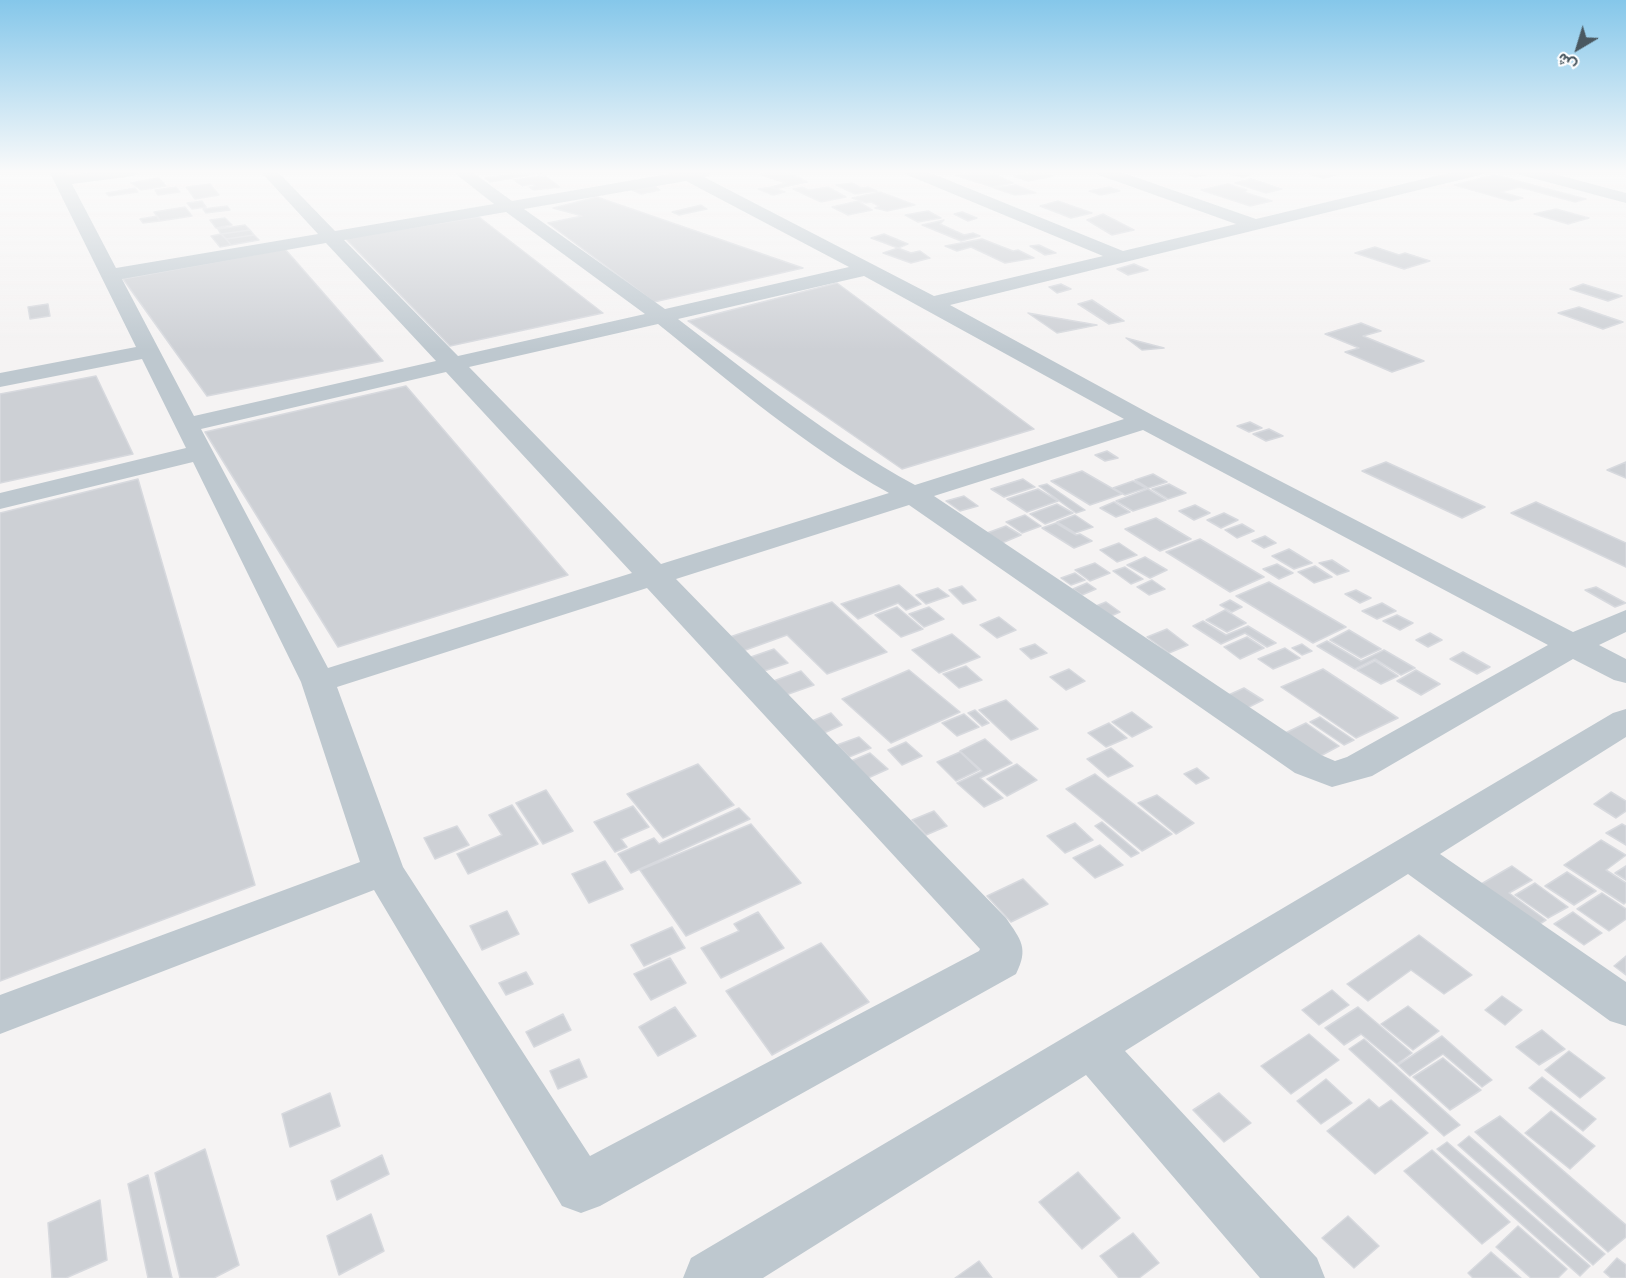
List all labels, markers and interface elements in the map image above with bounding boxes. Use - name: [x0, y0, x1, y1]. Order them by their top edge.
- north arrow: [1548, 18, 1608, 78]
- text: ش: [1553, 48, 1581, 77]

